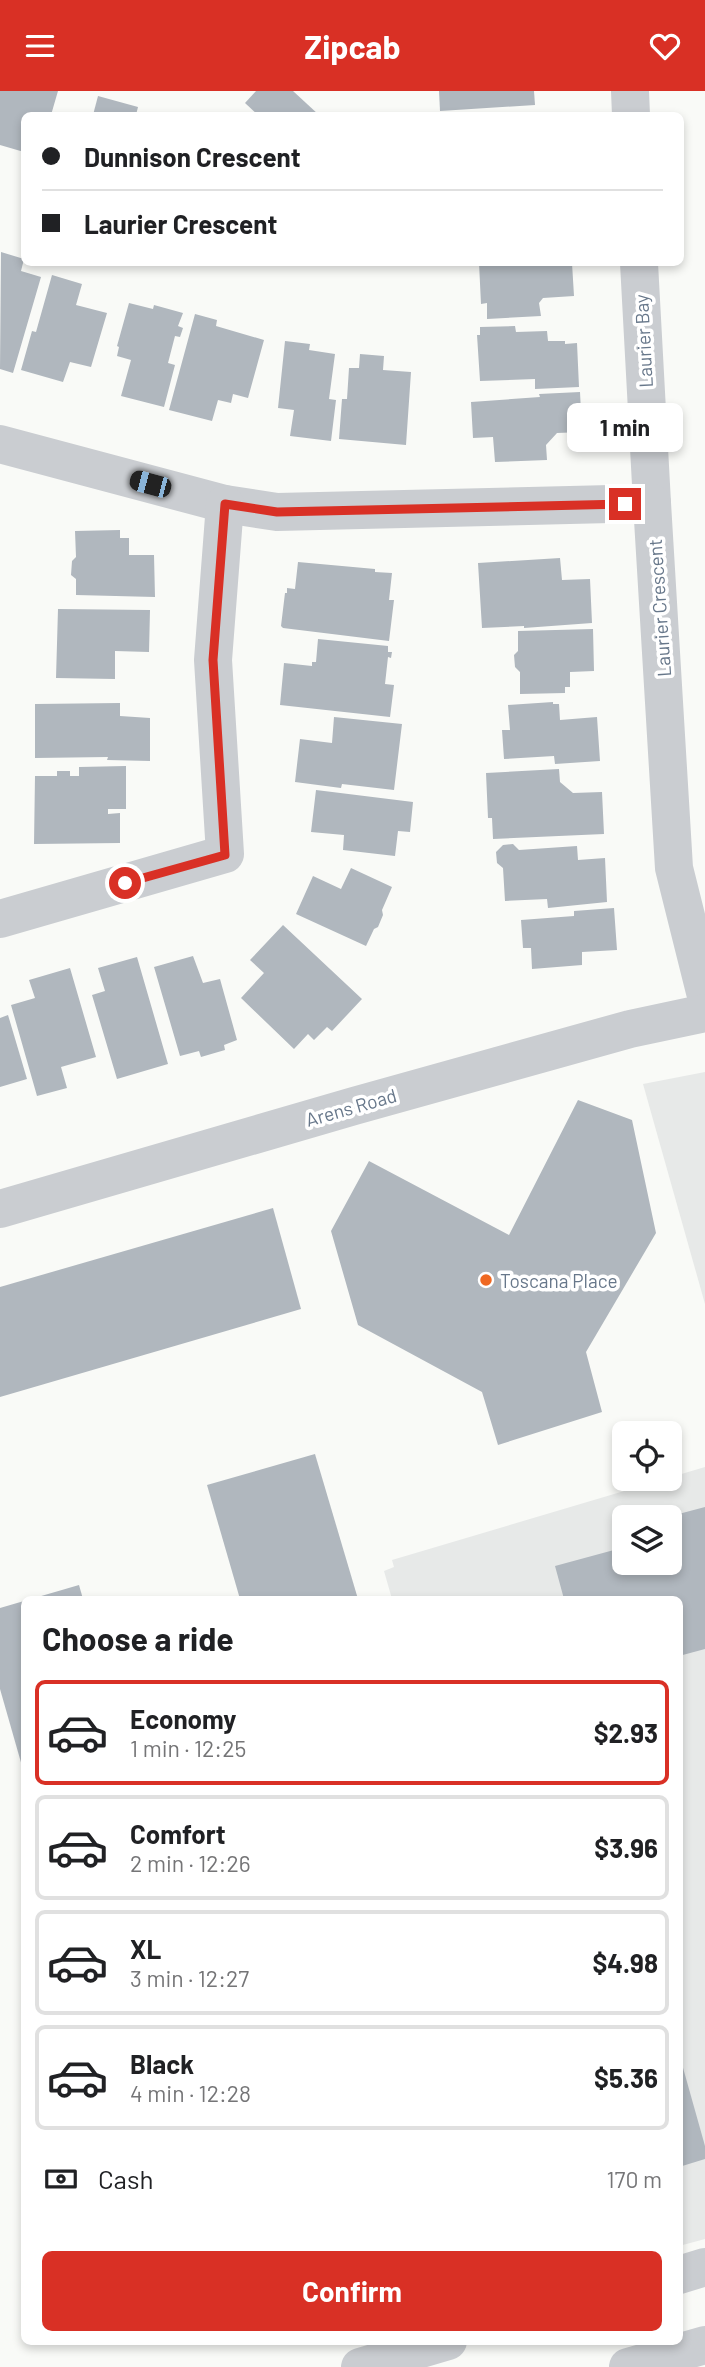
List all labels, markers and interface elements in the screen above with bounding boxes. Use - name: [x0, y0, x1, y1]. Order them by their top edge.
- icon: menu: [21, 27, 59, 65]
- text: Zipcab: [304, 27, 401, 65]
- icon: heart: [646, 27, 684, 65]
- text: Dunnison Crescent: [84, 141, 301, 172]
- text: Laurier Crescent: [84, 208, 277, 239]
- street label: Laurier Bay: [629, 294, 657, 388]
- callout: 1 min: [567, 403, 683, 451]
- text: 1 min: [600, 413, 650, 441]
- car: [127, 468, 174, 500]
- route end: [609, 488, 641, 520]
- street label: Laurier Crescent: [643, 538, 675, 678]
- route start: [109, 867, 141, 899]
- street label: Arens Road: [303, 1083, 399, 1131]
- place label: Toscana Place: [500, 1269, 618, 1292]
- marker: Toscana Place: [478, 1272, 494, 1288]
- map controls: [612, 1421, 682, 1575]
- button: locate: [612, 1421, 682, 1491]
- button: layers: [612, 1505, 682, 1575]
- text: Choose a ride: [42, 1619, 234, 1657]
- icon: car: [46, 1701, 109, 1764]
- text: Economy: [130, 1703, 236, 1734]
- text: $2.93: [594, 1717, 658, 1748]
- text: 1 min · 12:25: [130, 1734, 246, 1762]
- icon: car: [46, 1816, 109, 1879]
- text: Comfort: [130, 1818, 226, 1849]
- text: $3.96: [594, 1832, 658, 1863]
- text: 2 min · 12:26: [130, 1849, 251, 1877]
- icon: car: [46, 1931, 109, 1994]
- text: XL: [130, 1933, 161, 1964]
- text: $4.98: [593, 1947, 658, 1978]
- text: 3 min · 12:27: [130, 1964, 249, 1992]
- icon: car: [46, 2046, 109, 2109]
- text: Black: [130, 2048, 194, 2079]
- text: $5.36: [594, 2062, 658, 2093]
- text: 4 min · 12:28: [130, 2079, 251, 2107]
- icon: cash: [42, 2160, 80, 2198]
- text: Cash: [98, 2163, 153, 2194]
- text: 170 m: [606, 2165, 662, 2193]
- button: Confirm: [42, 2251, 662, 2331]

